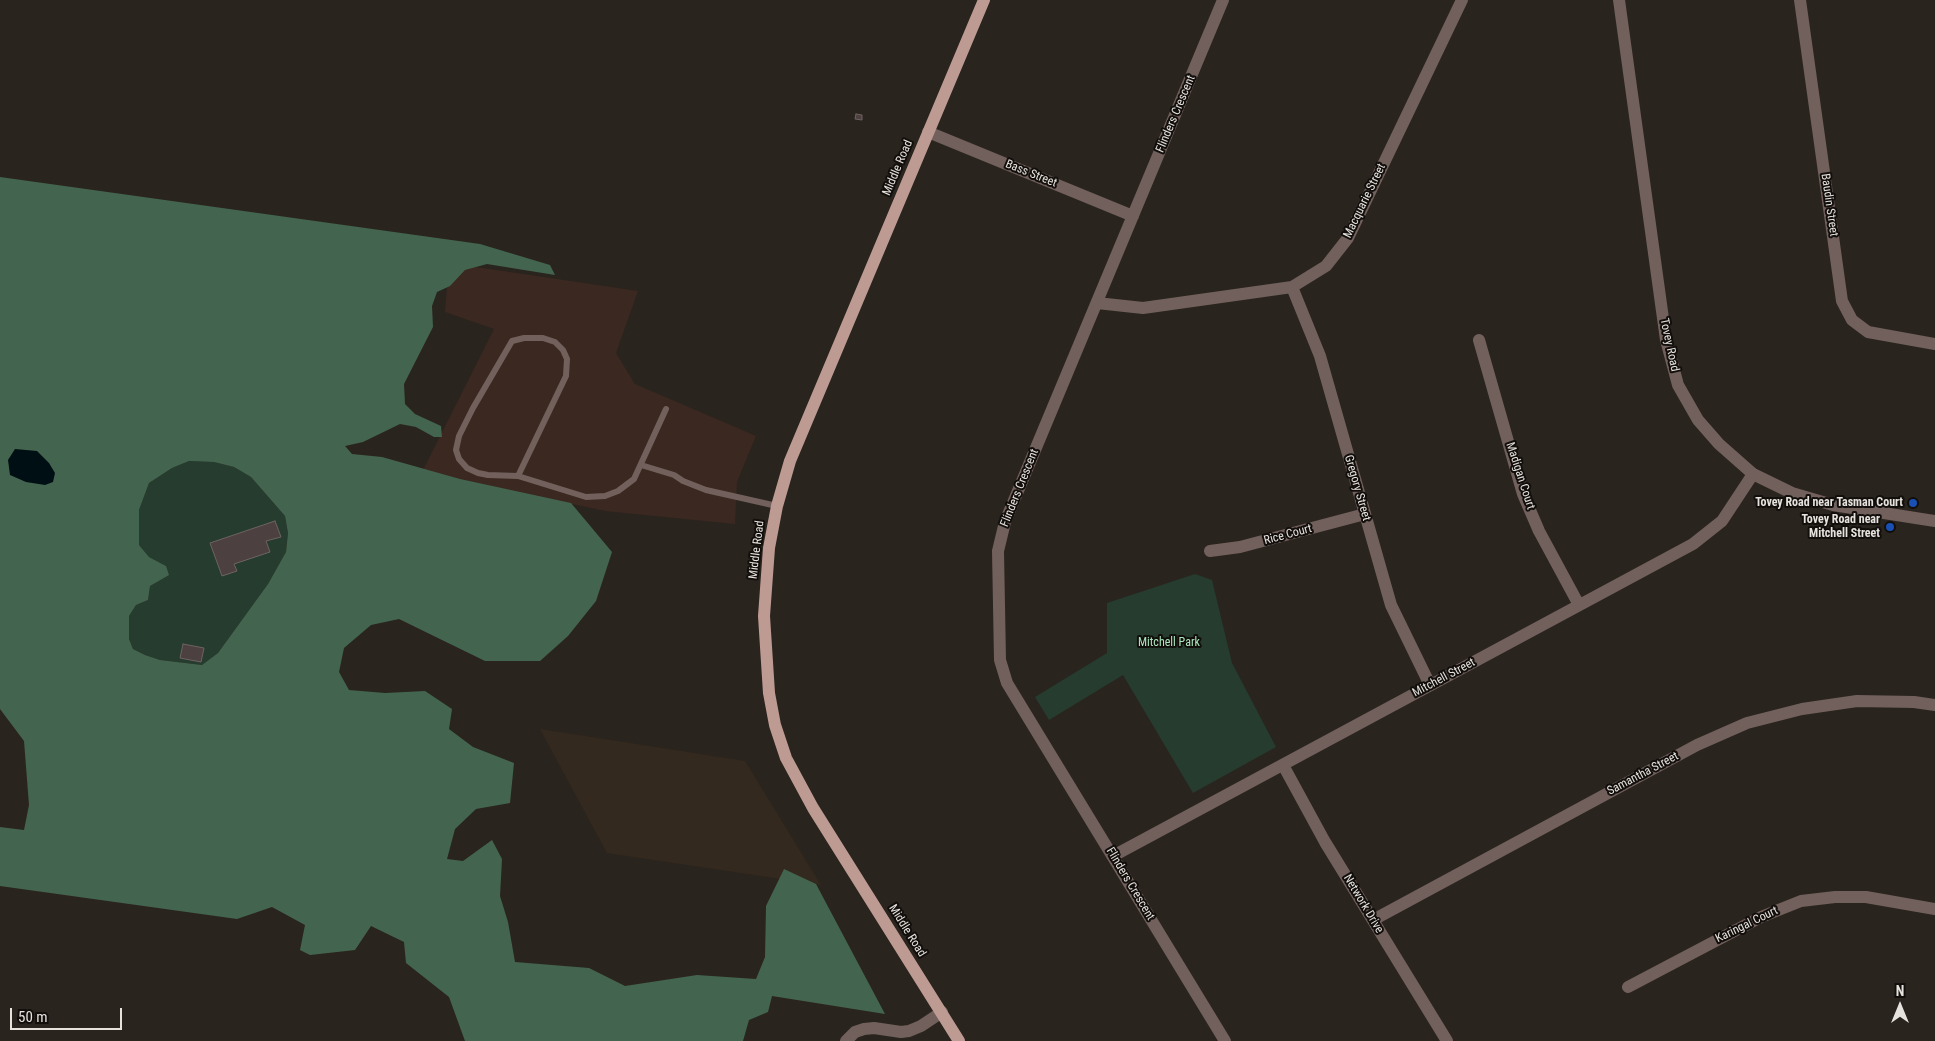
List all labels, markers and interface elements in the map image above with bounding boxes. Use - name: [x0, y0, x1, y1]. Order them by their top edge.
- street label: Flinders Crescent: [1153, 73, 1199, 155]
- street label: Middle Road: [880, 138, 916, 198]
- street label: Bass Street: [1003, 157, 1059, 191]
- street label: Macquarie Street: [1341, 162, 1389, 240]
- street label: Baudin Street: [1817, 173, 1841, 237]
- street label: Tovey Road: [1656, 317, 1682, 373]
- street label: Madigan Court: [1502, 441, 1538, 511]
- street label: Flinders Crescent: [998, 447, 1042, 529]
- street label: Gregory Street: [1341, 453, 1373, 523]
- place label: Tovey Road near Tasman Court: [1755, 496, 1903, 510]
- marker: Tovey Road near Tasman Court: [1907, 497, 1919, 509]
- place label: Tovey Road near Mitchell Street: [1801, 513, 1880, 541]
- street label: Middle Road: [746, 520, 768, 580]
- marker: Tovey Road near Mitchell Street: [1884, 521, 1896, 533]
- street label: Rice Court: [1262, 522, 1314, 548]
- park label: Mitchell Park: [1138, 636, 1200, 650]
- street label: Mitchell Street: [1410, 656, 1478, 700]
- street label: Samantha Street: [1605, 749, 1681, 799]
- street label: Flinders Crescent: [1103, 845, 1157, 923]
- street label: Network Drive: [1340, 872, 1386, 936]
- street label: Middle Road: [885, 902, 929, 960]
- street label: Karingal Court: [1713, 904, 1781, 946]
- north arrow: [1875, 981, 1925, 1031]
- text: N: [1896, 983, 1904, 999]
- scale bar: [12, 998, 125, 1030]
- text: 50 m: [18, 1008, 48, 1026]

